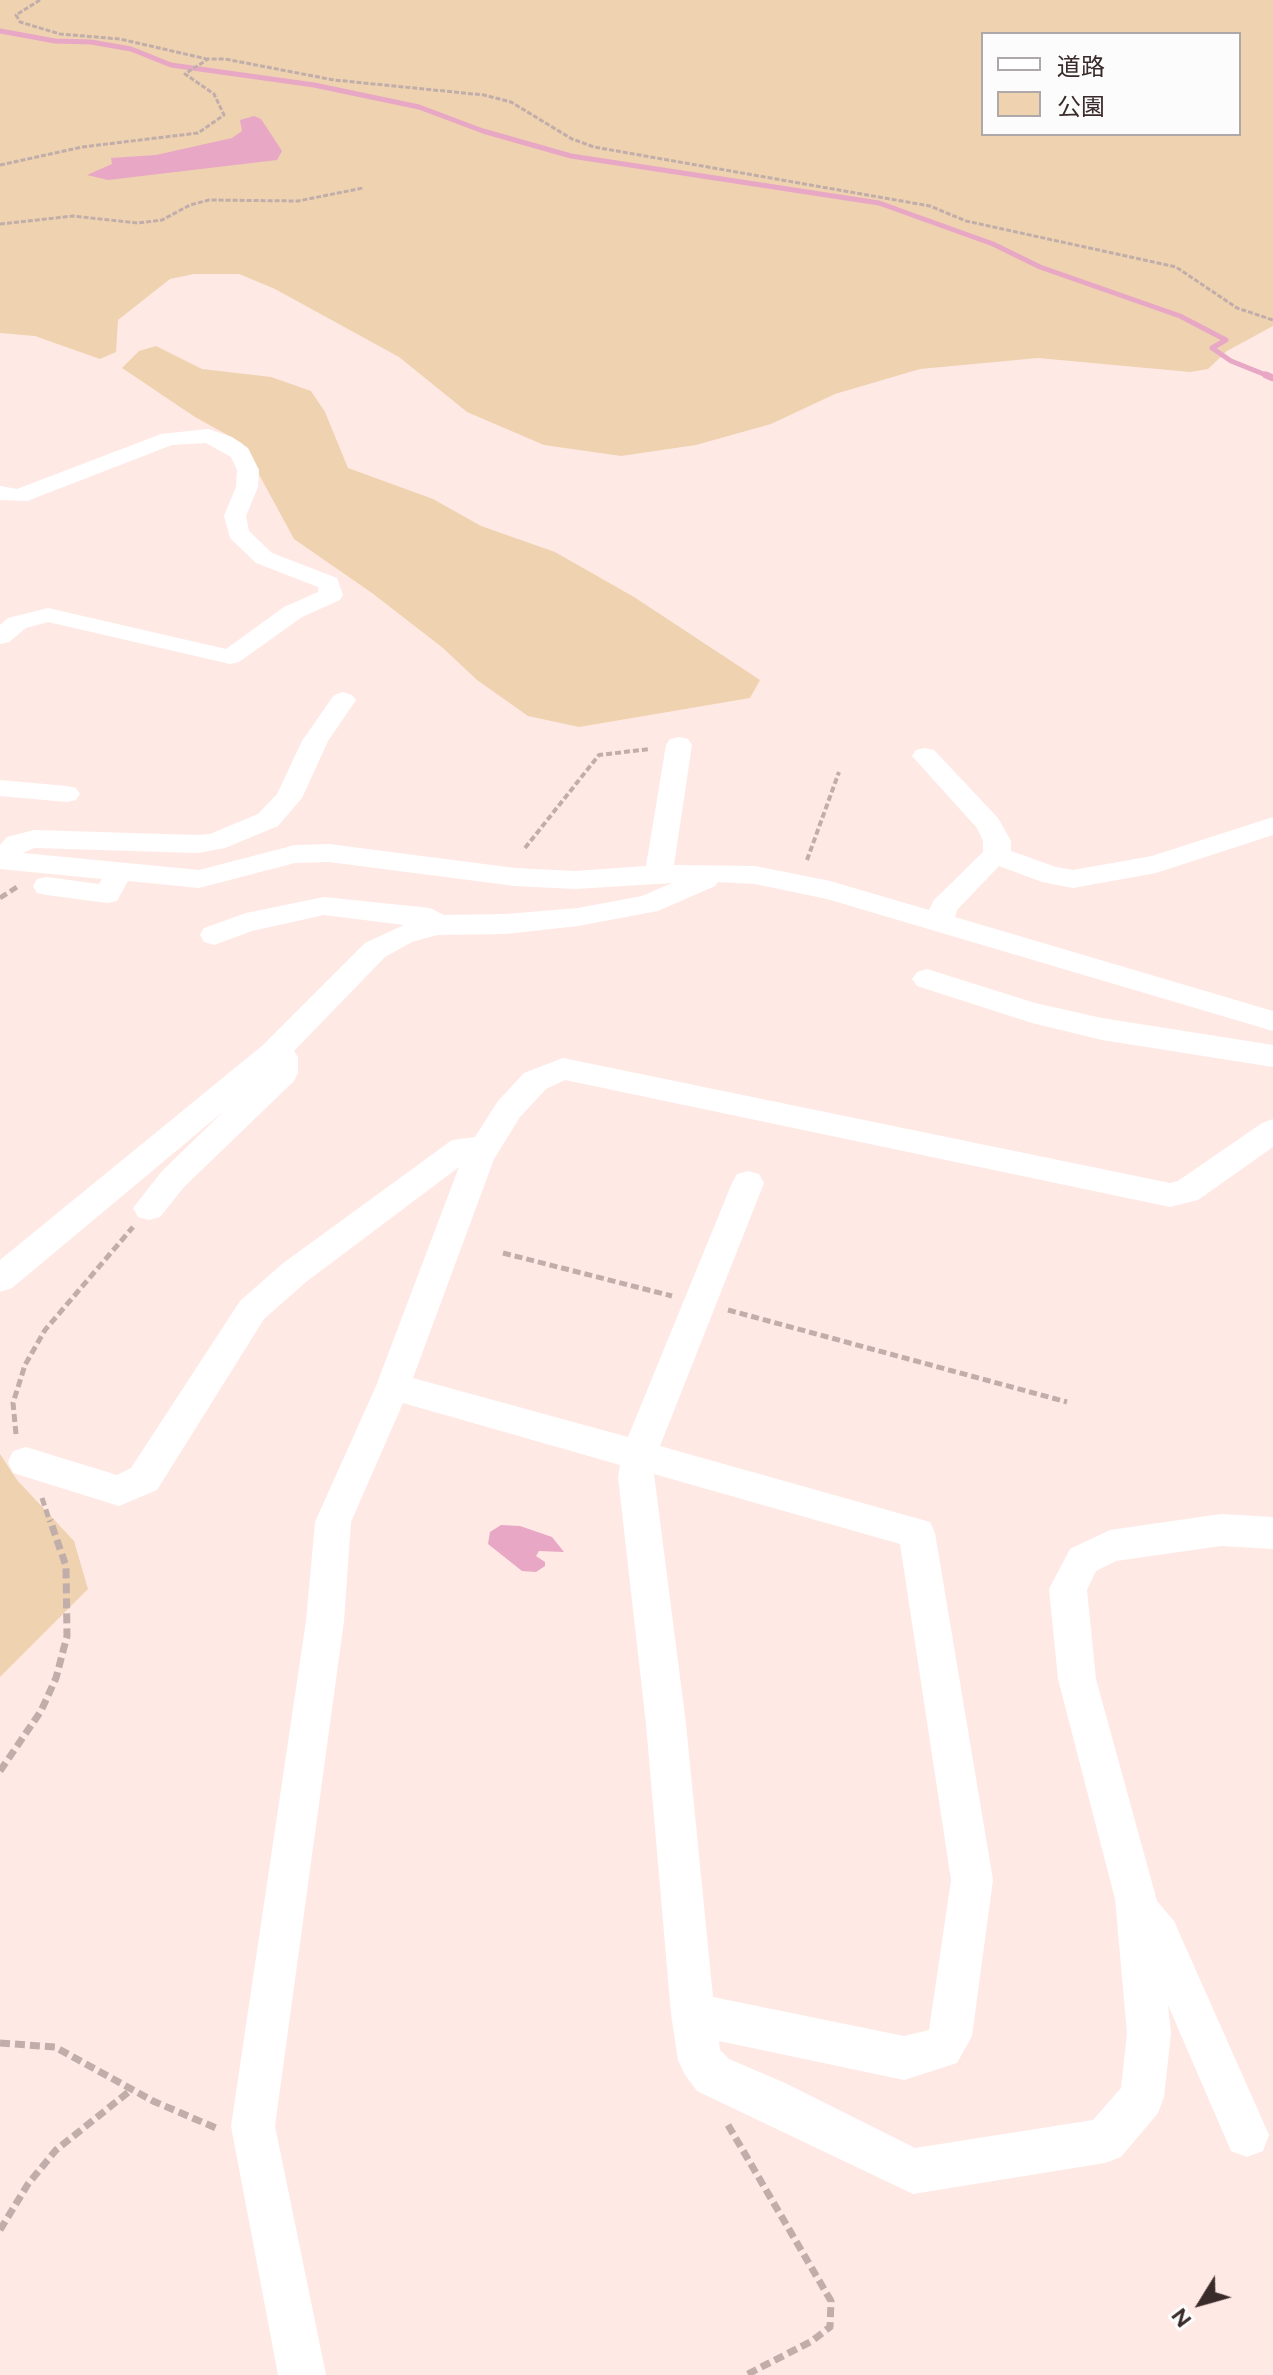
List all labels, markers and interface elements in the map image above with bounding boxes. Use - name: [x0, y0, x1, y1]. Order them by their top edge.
- legend: [981, 32, 1241, 136]
- text: 道路: [1057, 52, 1105, 81]
- text: 公園: [1057, 92, 1105, 121]
- north arrow: [1161, 2263, 1241, 2343]
- text: N: [1166, 2303, 1197, 2333]

